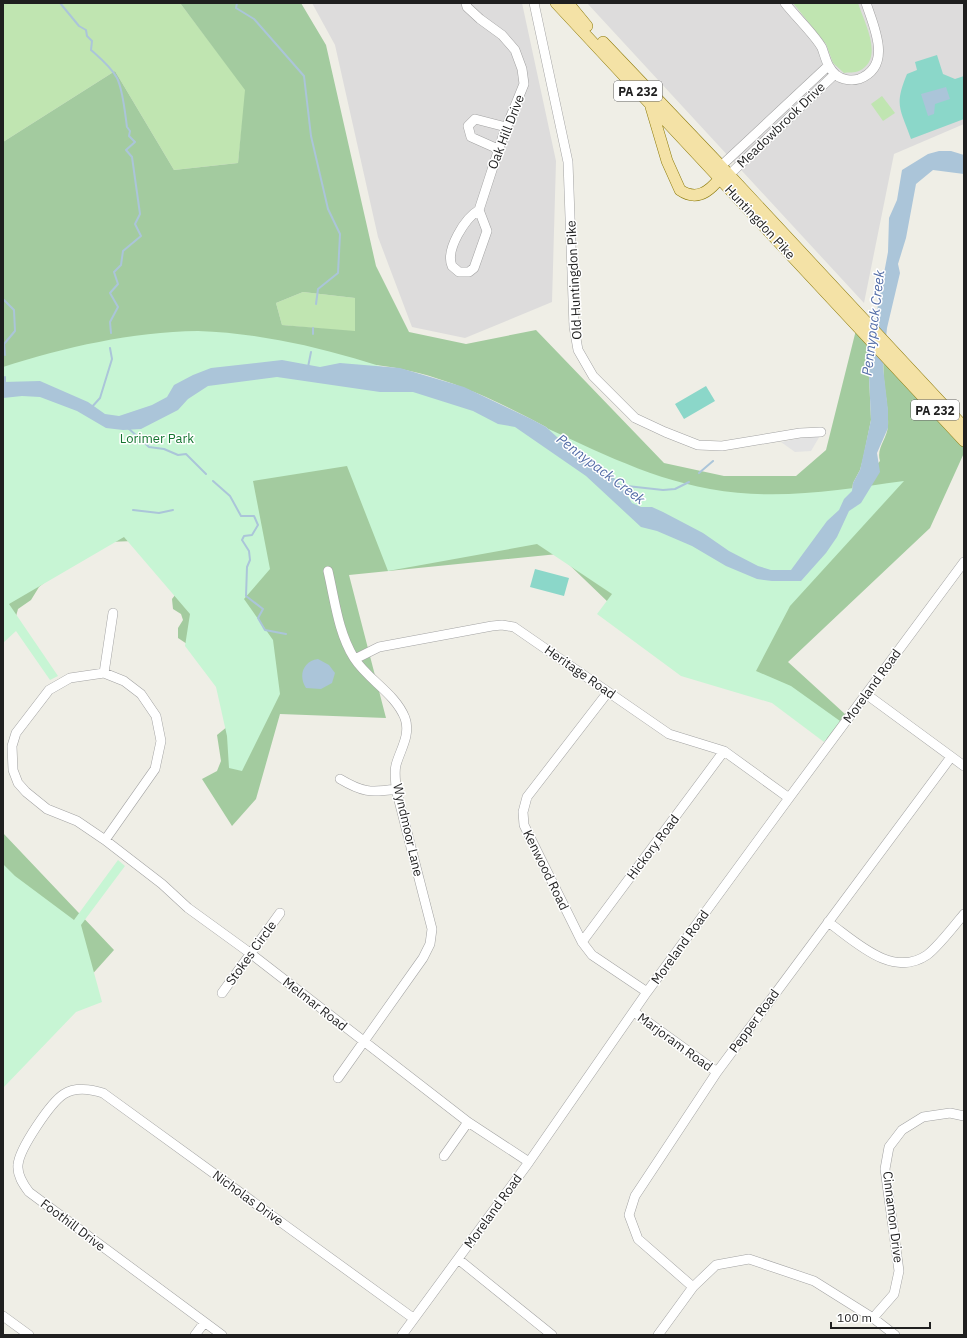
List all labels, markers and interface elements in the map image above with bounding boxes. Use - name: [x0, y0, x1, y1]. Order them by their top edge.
- street label: Meadowbrook Drive: [733, 78, 829, 172]
- road number: PA 232: [614, 81, 662, 101]
- street label: Oak Hill Drive: [484, 92, 528, 172]
- street label: Huntingdon Pike: [721, 181, 799, 263]
- street label: Old Huntingdon Pike: [562, 220, 586, 340]
- water label: Pennypack Creek: [858, 268, 888, 377]
- road number: PA 232: [911, 400, 959, 420]
- park label: Lorimer Park: [120, 430, 194, 447]
- water label: Pennypack Creek: [553, 430, 649, 509]
- street label: Heritage Road: [541, 641, 619, 703]
- street label: Moreland Road: [839, 645, 905, 727]
- street label: Wyndmoor Lane: [389, 782, 427, 878]
- street label: Hickory Road: [623, 811, 683, 883]
- street label: Kenwood Road: [519, 827, 573, 913]
- street label: Moreland Road: [647, 906, 713, 988]
- street label: Stokes Circle: [222, 917, 280, 989]
- street label: Melmar Road: [279, 974, 351, 1034]
- street label: Pepper Road: [725, 986, 783, 1056]
- street label: Marjoram Road: [634, 1009, 716, 1075]
- street label: Nicholas Drive: [209, 1167, 287, 1229]
- street label: Moreland Road: [460, 1170, 526, 1252]
- street label: Cinnamon Drive: [879, 1170, 907, 1264]
- street label: Foothill Drive: [37, 1195, 109, 1255]
- scale bar: [831, 1304, 930, 1330]
- text: 100 m: [837, 1310, 872, 1325]

